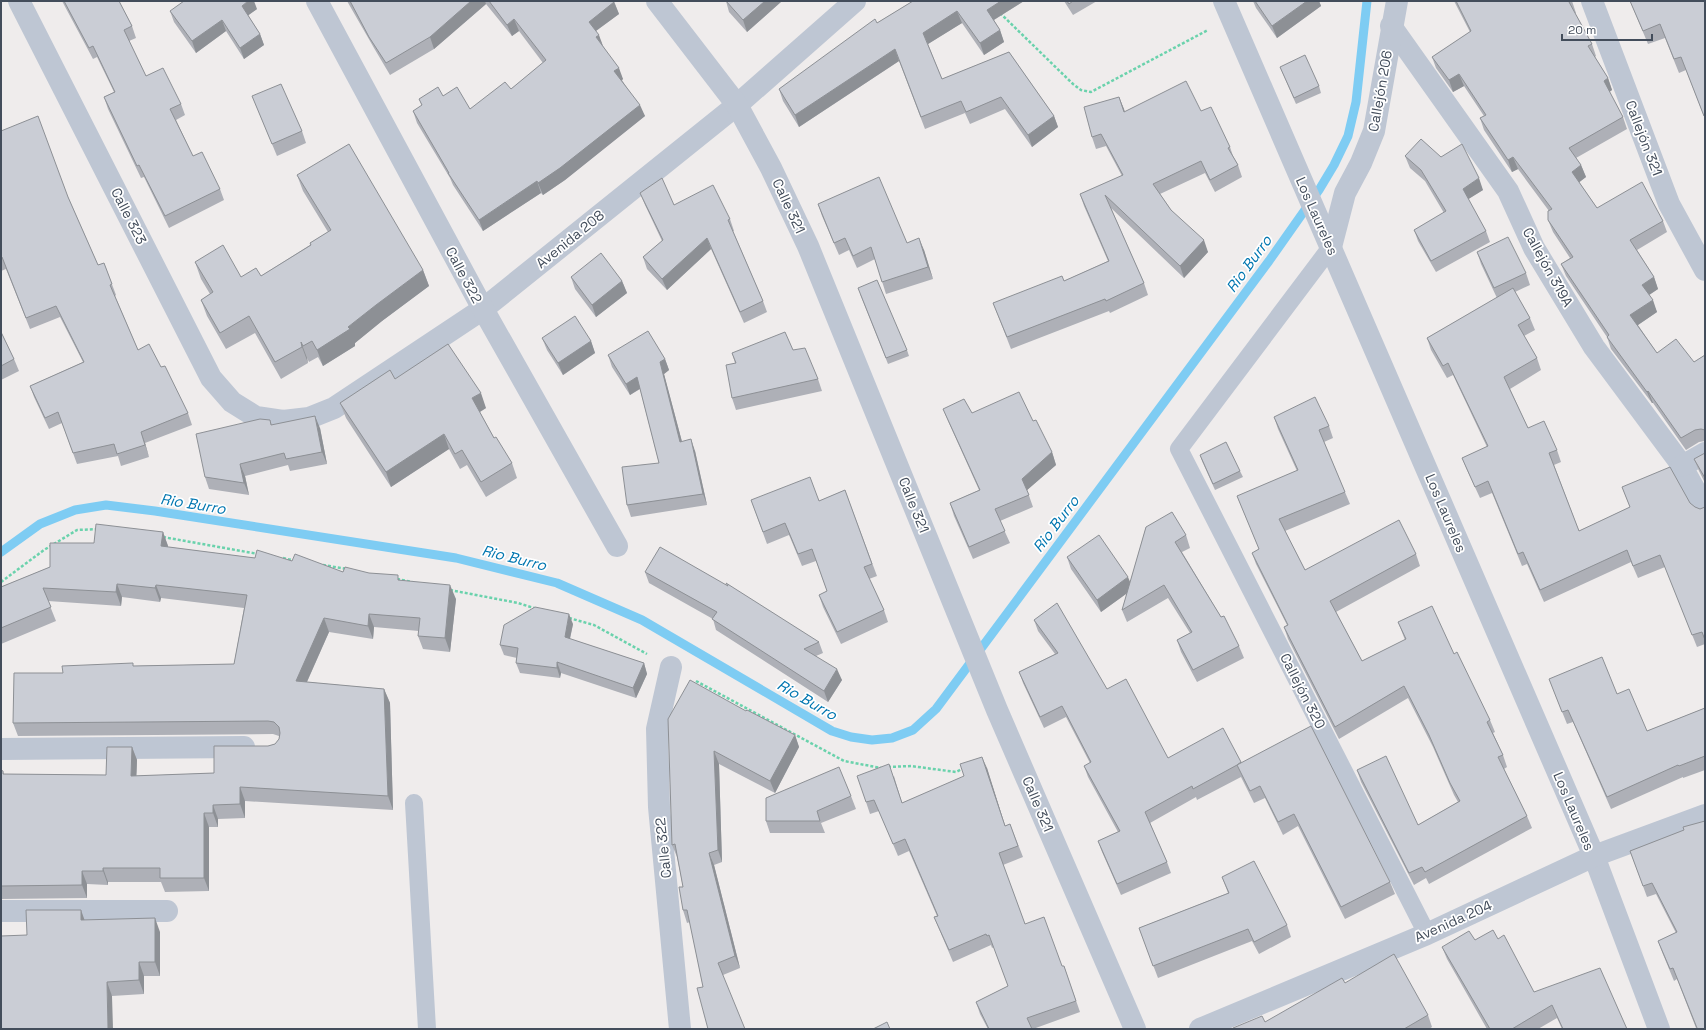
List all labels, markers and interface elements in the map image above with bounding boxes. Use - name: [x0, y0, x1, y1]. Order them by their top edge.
- scale bar: [1562, 16, 1652, 42]
- text: 20 m: [1568, 22, 1596, 38]
- street label: Callejón 206: [1364, 49, 1396, 133]
- street label: Callejón 321: [1621, 98, 1667, 178]
- street label: Los Laureles: [1292, 174, 1342, 258]
- street label: Calle 321: [768, 176, 810, 236]
- street label: Calle 323: [107, 185, 151, 247]
- street label: Avenida 208: [532, 206, 608, 272]
- street label: Callejón 319A: [1519, 224, 1577, 310]
- water label: Rio Burro: [1222, 231, 1276, 296]
- street label: Calle 322: [442, 244, 486, 306]
- street label: Los Laureles: [1421, 471, 1471, 555]
- street label: Calle 321: [895, 474, 933, 536]
- water label: Rio Burro: [159, 489, 228, 518]
- water label: Rio Burro: [1028, 491, 1083, 556]
- water label: Rio Burro: [480, 540, 549, 575]
- street label: Callejón 320: [1276, 650, 1330, 732]
- water label: Rio Burro: [774, 675, 841, 725]
- street label: Los Laureles: [1549, 769, 1599, 853]
- street label: Calle 321: [1018, 774, 1058, 834]
- street label: Calle 322: [651, 817, 675, 879]
- street label: Avenida 204: [1411, 896, 1495, 946]

